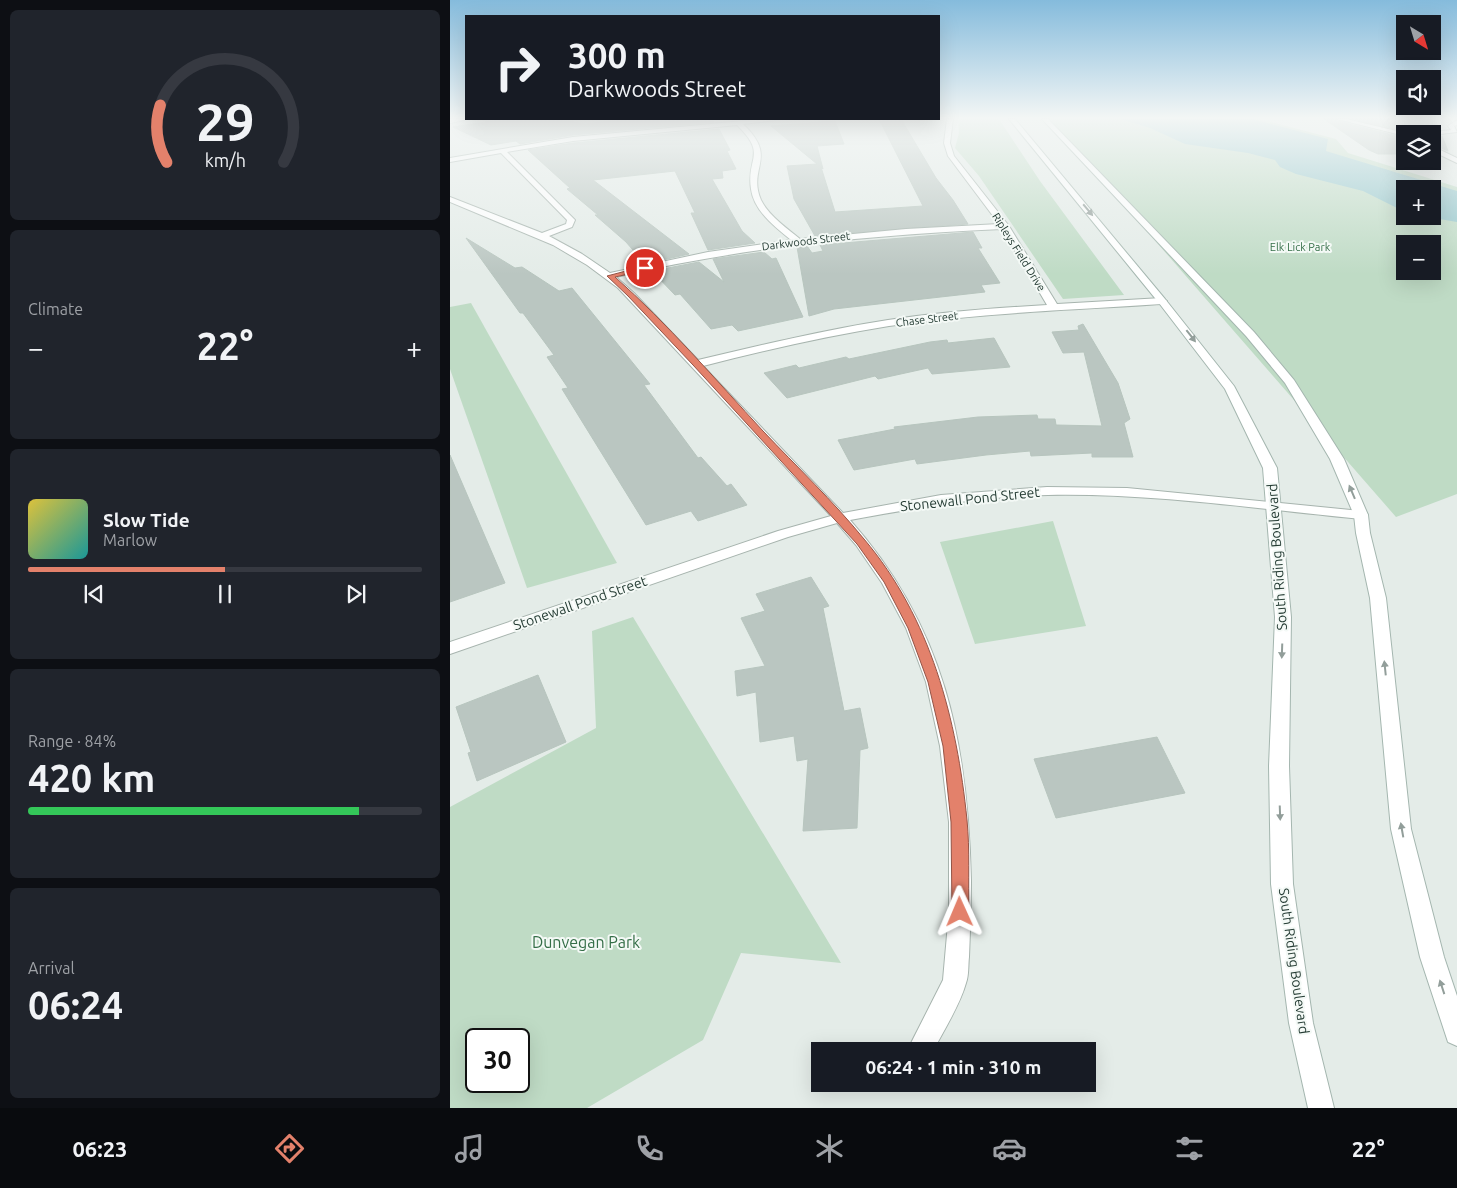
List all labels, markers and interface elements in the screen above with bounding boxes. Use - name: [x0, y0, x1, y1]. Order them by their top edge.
- north arrow: [1396, 15, 1441, 60]
- map controls: [1396, 15, 1441, 280]
- icon: right: [485, 35, 550, 100]
- text: 300 m: [568, 35, 666, 75]
- button: sound: [1396, 70, 1441, 115]
- text: Darkwoods Street: [568, 76, 746, 101]
- text: 29: [196, 93, 254, 151]
- button: layers: [1396, 125, 1441, 170]
- text: km/h: [204, 150, 246, 170]
- button: +: [1396, 180, 1441, 225]
- one-way arrow: [1082, 203, 1093, 216]
- street label: Ripleys Field Drive: [990, 211, 1048, 293]
- street label: Darkwoods Street: [761, 230, 852, 252]
- button: −: [1396, 235, 1441, 280]
- park label: Elk Lick Park: [1270, 241, 1331, 253]
- pin: [624, 247, 666, 289]
- icon: arrive: [631, 254, 659, 282]
- text: Climate: [28, 300, 83, 318]
- street label: Chase Street: [895, 309, 960, 329]
- text: 22°: [197, 325, 253, 367]
- one-way arrow: [1185, 329, 1196, 342]
- text: −: [28, 332, 44, 363]
- text: +: [406, 332, 422, 363]
- street label: South Riding Boulevard: [1264, 483, 1290, 631]
- street label: Stonewall Pond Street: [899, 484, 1041, 514]
- one-way arrow: [1347, 485, 1355, 499]
- text: Slow Tide: [103, 509, 190, 531]
- text: Marlow: [103, 531, 157, 549]
- street label: Stonewall Pond Street: [511, 572, 649, 633]
- icon: previous: [80, 580, 108, 608]
- icon: pause: [211, 580, 239, 608]
- icon: next: [342, 580, 370, 608]
- one-way arrow: [1278, 643, 1286, 659]
- one-way arrow: [1381, 660, 1389, 676]
- text: Range · 84%: [28, 732, 116, 750]
- text: 420 km: [28, 757, 155, 799]
- one-way arrow: [1276, 805, 1284, 821]
- one-way arrow: [1397, 821, 1405, 837]
- position arrow: [933, 885, 985, 937]
- street label: South Riding Boulevard: [1276, 887, 1312, 1035]
- park label: Dunvegan Park: [532, 933, 640, 951]
- text: Arrival: [28, 959, 75, 977]
- one-way arrow: [1438, 979, 1446, 994]
- text: 06:24: [28, 984, 123, 1026]
- speed limit sign: 30: [465, 1028, 530, 1093]
- text: 06:24 · 1 min · 310 m: [866, 1056, 1041, 1078]
- icon: directions: [272, 1131, 307, 1166]
- icon: music: [452, 1131, 487, 1166]
- icon: phone: [632, 1131, 667, 1166]
- icon: climate: [812, 1131, 847, 1166]
- icon: car: [992, 1131, 1027, 1166]
- icon: filters: [1172, 1131, 1207, 1166]
- text: 06:23: [72, 1136, 128, 1161]
- text: 22°: [1352, 1136, 1384, 1161]

